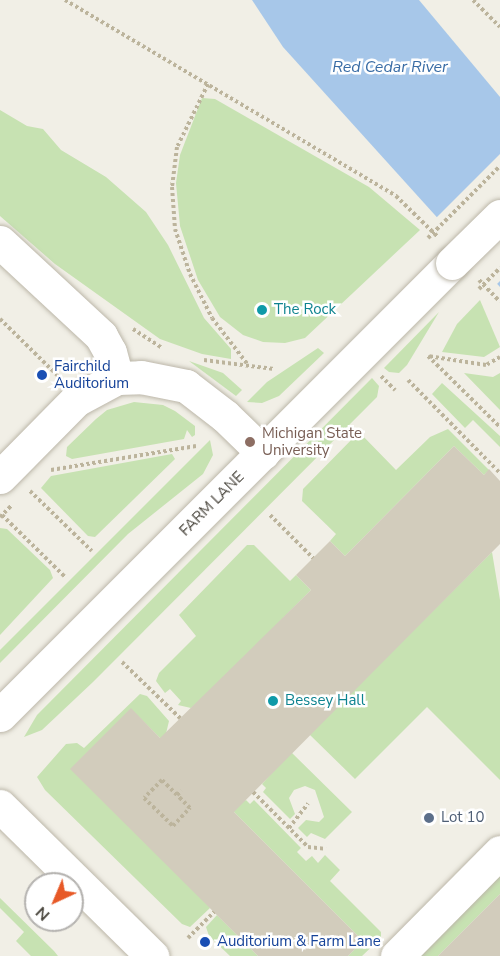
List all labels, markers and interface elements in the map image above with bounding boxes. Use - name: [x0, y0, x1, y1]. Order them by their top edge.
- water label: Red Cedar River: [332, 57, 448, 77]
- place label: The Rock: [274, 301, 336, 319]
- marker: The Rock: [255, 303, 269, 317]
- place label: Fairchild Auditorium: [54, 357, 129, 392]
- marker: Fairchild Auditorium: [35, 368, 49, 382]
- place label: Michigan State University: [262, 424, 362, 459]
- marker: Michigan State University: [243, 435, 257, 449]
- street label: FARM LANE: [176, 468, 248, 540]
- place label: Bessey Hall: [285, 692, 365, 710]
- marker: Bessey Hall: [266, 694, 280, 708]
- place label: Lot 10: [441, 809, 484, 827]
- marker: Lot 10: [422, 811, 436, 825]
- north arrow: [24, 872, 84, 932]
- text: N: [31, 901, 55, 926]
- place label: Auditorium & Farm Lane: [217, 933, 381, 951]
- marker: Auditorium & Farm Lane: [198, 935, 212, 949]

